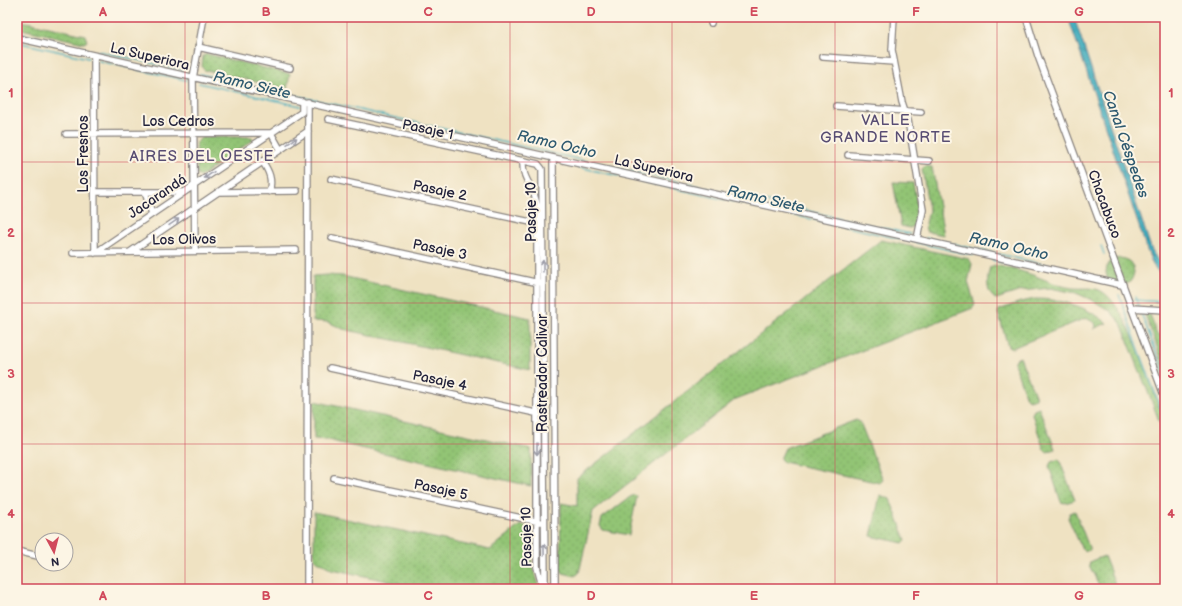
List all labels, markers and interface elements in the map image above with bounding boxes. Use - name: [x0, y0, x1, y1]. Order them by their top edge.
- text: A: [98, 4, 107, 20]
- text: B: [261, 4, 271, 20]
- text: C: [423, 4, 433, 20]
- text: D: [586, 4, 596, 20]
- text: E: [750, 4, 759, 20]
- text: F: [912, 4, 920, 20]
- text: G: [1074, 4, 1084, 20]
- street label: La Superiora: [109, 39, 191, 74]
- water label: Ramo Siete: [211, 67, 293, 104]
- text: 1: [8, 85, 14, 101]
- text: 1: [1168, 85, 1174, 101]
- water label: Canal Céspedes: [1098, 88, 1153, 201]
- district label: VALLE GRANDE NORTE: [820, 111, 952, 147]
- street label: Los Cedros: [142, 113, 214, 130]
- street label: Los Fresnos: [75, 115, 92, 193]
- street label: Pasaje 1: [401, 116, 455, 143]
- water label: Ramo Ocho: [515, 126, 599, 163]
- one-way arrow: [287, 137, 298, 145]
- district label: AIRES DEL OESTE: [129, 147, 275, 166]
- street label: La Superiora: [613, 151, 695, 186]
- street label: Chacabuco: [1084, 167, 1125, 241]
- street label: Jacarandá: [125, 171, 190, 222]
- one-way arrow: [204, 171, 215, 179]
- street label: Pasaje 2: [411, 176, 469, 205]
- water label: Ramo Siete: [725, 181, 807, 218]
- street label: Pasaje 10: [523, 182, 540, 242]
- one-way arrow: [168, 218, 179, 226]
- text: 2: [7, 225, 15, 241]
- text: 2: [1167, 225, 1175, 241]
- water label: Ramo Ocho: [967, 228, 1051, 265]
- street label: Los Olivos: [152, 230, 216, 249]
- street label: Pasaje 3: [411, 235, 469, 264]
- one-way arrow: [539, 260, 547, 273]
- street label: Rastreador Calivar: [534, 313, 551, 432]
- text: 3: [7, 366, 15, 382]
- street label: Pasaje 4: [411, 366, 469, 395]
- text: 3: [1167, 366, 1175, 382]
- one-way arrow: [533, 442, 541, 455]
- street label: Pasaje 5: [412, 476, 469, 503]
- text: 4: [7, 506, 15, 522]
- text: 4: [1167, 506, 1175, 522]
- street label: Pasaje 10: [517, 507, 536, 567]
- north arrow: [34, 532, 74, 572]
- one-way arrow: [540, 544, 548, 557]
- text: N: [50, 554, 60, 568]
- text: A: [98, 588, 107, 604]
- text: B: [261, 588, 271, 604]
- text: C: [423, 588, 433, 604]
- text: D: [586, 588, 596, 604]
- text: E: [750, 588, 759, 604]
- text: F: [912, 588, 920, 604]
- text: G: [1074, 588, 1084, 604]

